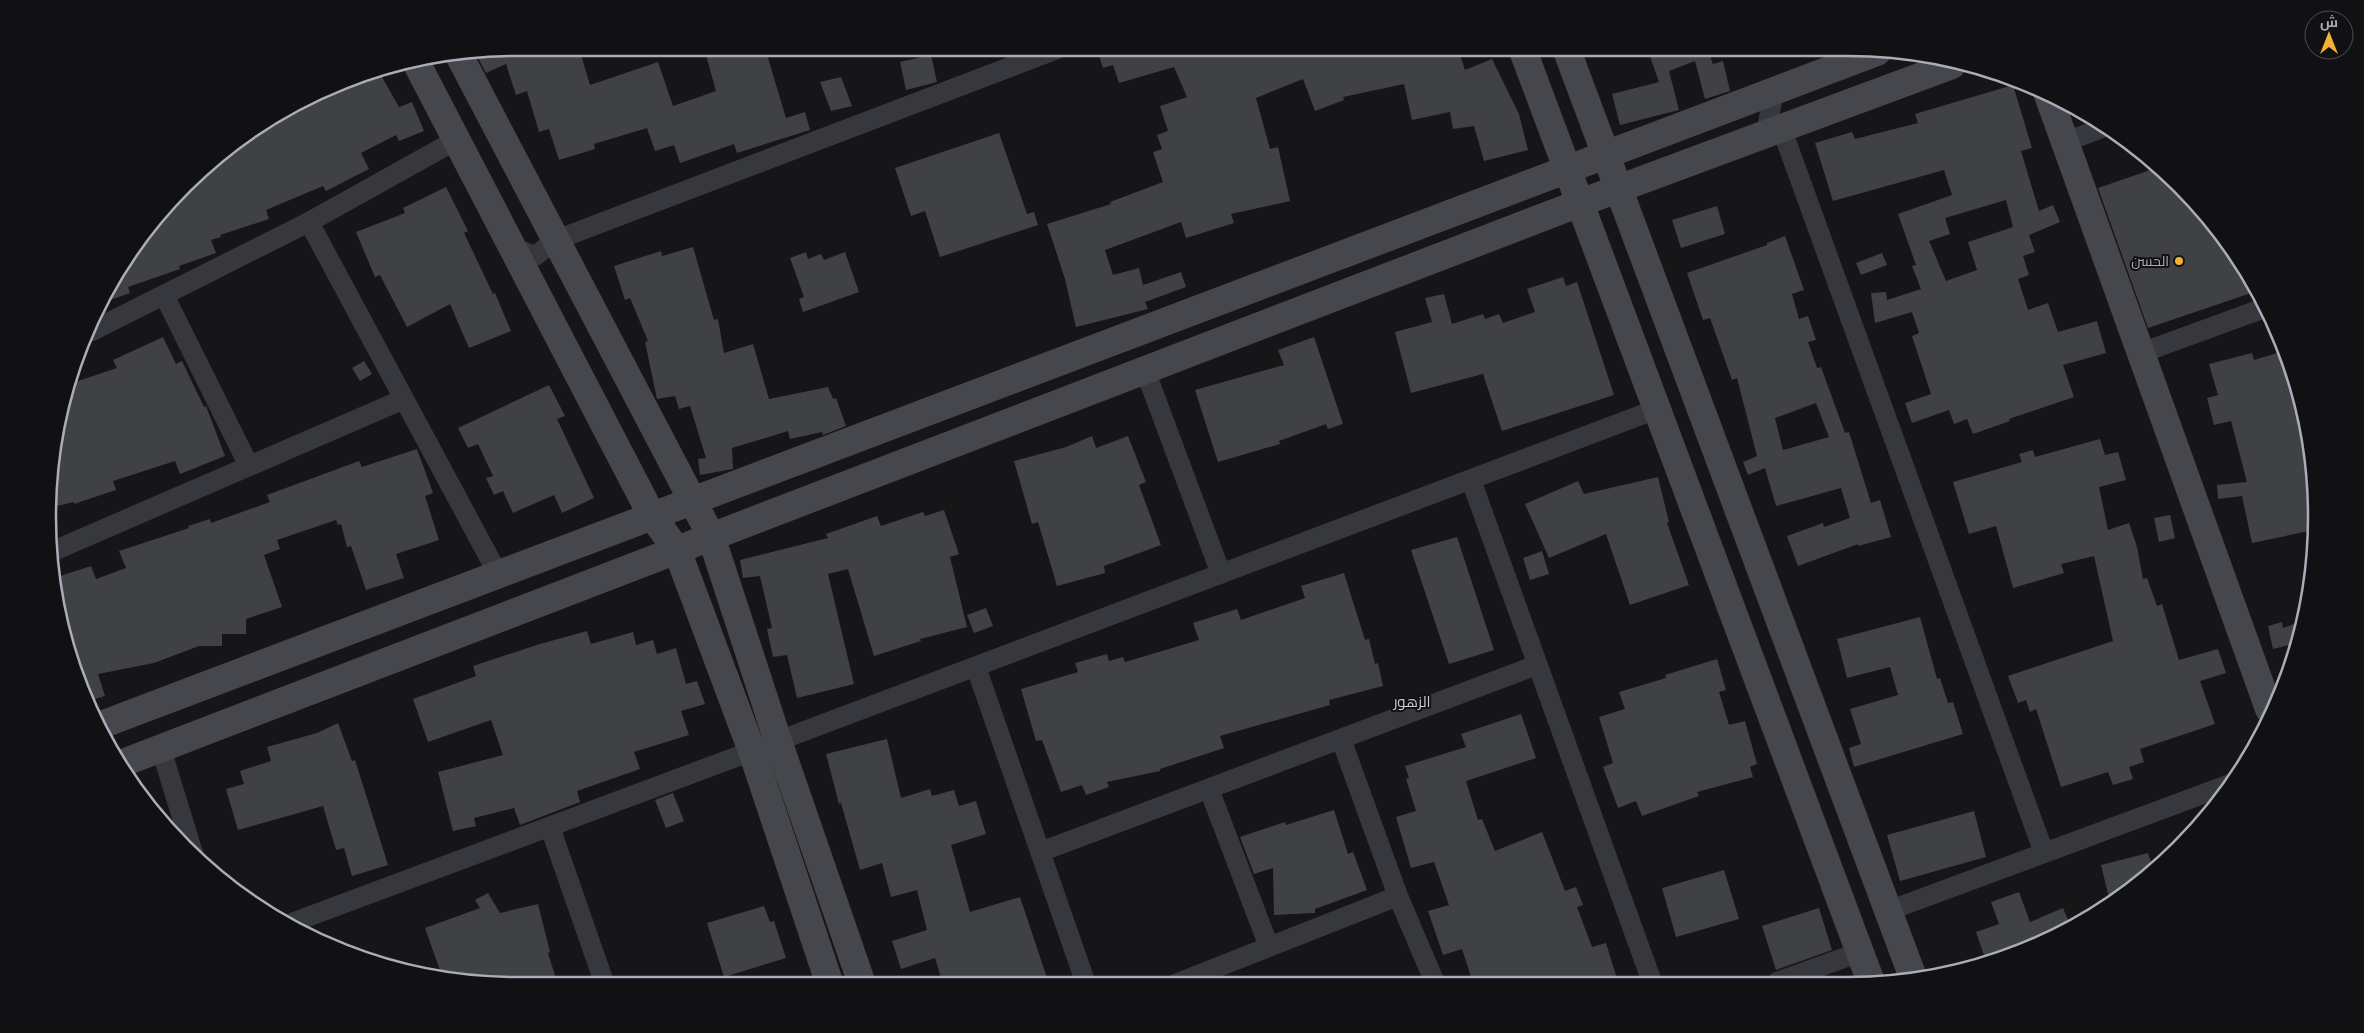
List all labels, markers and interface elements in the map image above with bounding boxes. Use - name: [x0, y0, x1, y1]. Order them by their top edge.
- north arrow: [2304, 10, 2354, 60]
- text: ش: [2320, 14, 2338, 31]
- place label: الحسن: [2131, 253, 2169, 269]
- marker: الحسن: [2173, 255, 2185, 267]
- district label: الزهور: [1392, 693, 1431, 711]

